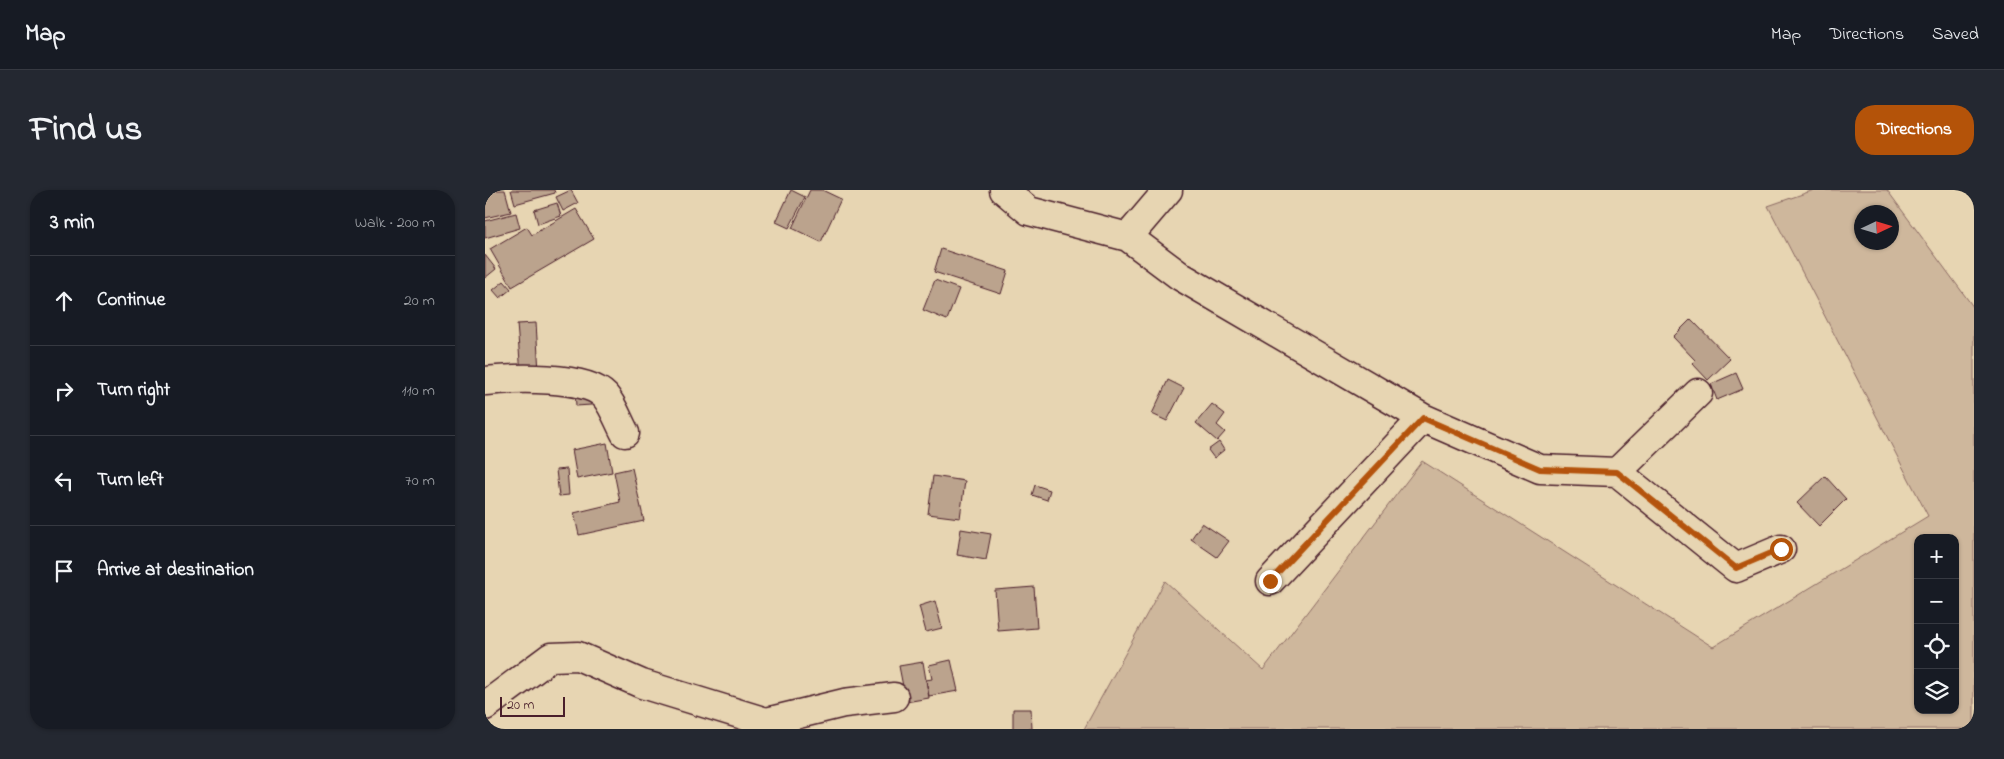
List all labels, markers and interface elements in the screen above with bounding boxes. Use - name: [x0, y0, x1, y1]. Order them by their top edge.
- text: Map: [25, 17, 66, 52]
- text: Map: [1771, 22, 1801, 48]
- text: Directions: [1829, 22, 1904, 48]
- text: Saved: [1932, 22, 1979, 48]
- text: Find us: [30, 105, 142, 156]
- button: Directions: [1855, 105, 1974, 155]
- north arrow: [1854, 205, 1899, 250]
- text: 3 min: [50, 208, 94, 238]
- text: Walk · 200 m: [355, 211, 435, 235]
- icon: ahead: [50, 287, 78, 315]
- text: Continue: [97, 287, 165, 314]
- text: 20 m: [404, 289, 435, 313]
- icon: right: [50, 377, 78, 405]
- text: Turn right: [97, 377, 170, 404]
- text: 110 m: [401, 379, 435, 403]
- icon: left: [50, 467, 78, 495]
- text: Turn left: [97, 467, 164, 494]
- text: 70 m: [405, 469, 435, 493]
- map controls: [1914, 534, 1959, 714]
- button: +: [1914, 534, 1959, 579]
- route start: [1770, 538, 1793, 561]
- icon: arrive: [50, 557, 78, 585]
- text: Arrive at destination: [97, 557, 254, 584]
- route end: [1259, 570, 1282, 593]
- button: −: [1914, 579, 1959, 624]
- button: locate: [1914, 624, 1959, 669]
- button: layers: [1914, 669, 1959, 714]
- scale bar: [500, 694, 565, 717]
- text: 20 m: [507, 695, 534, 716]

